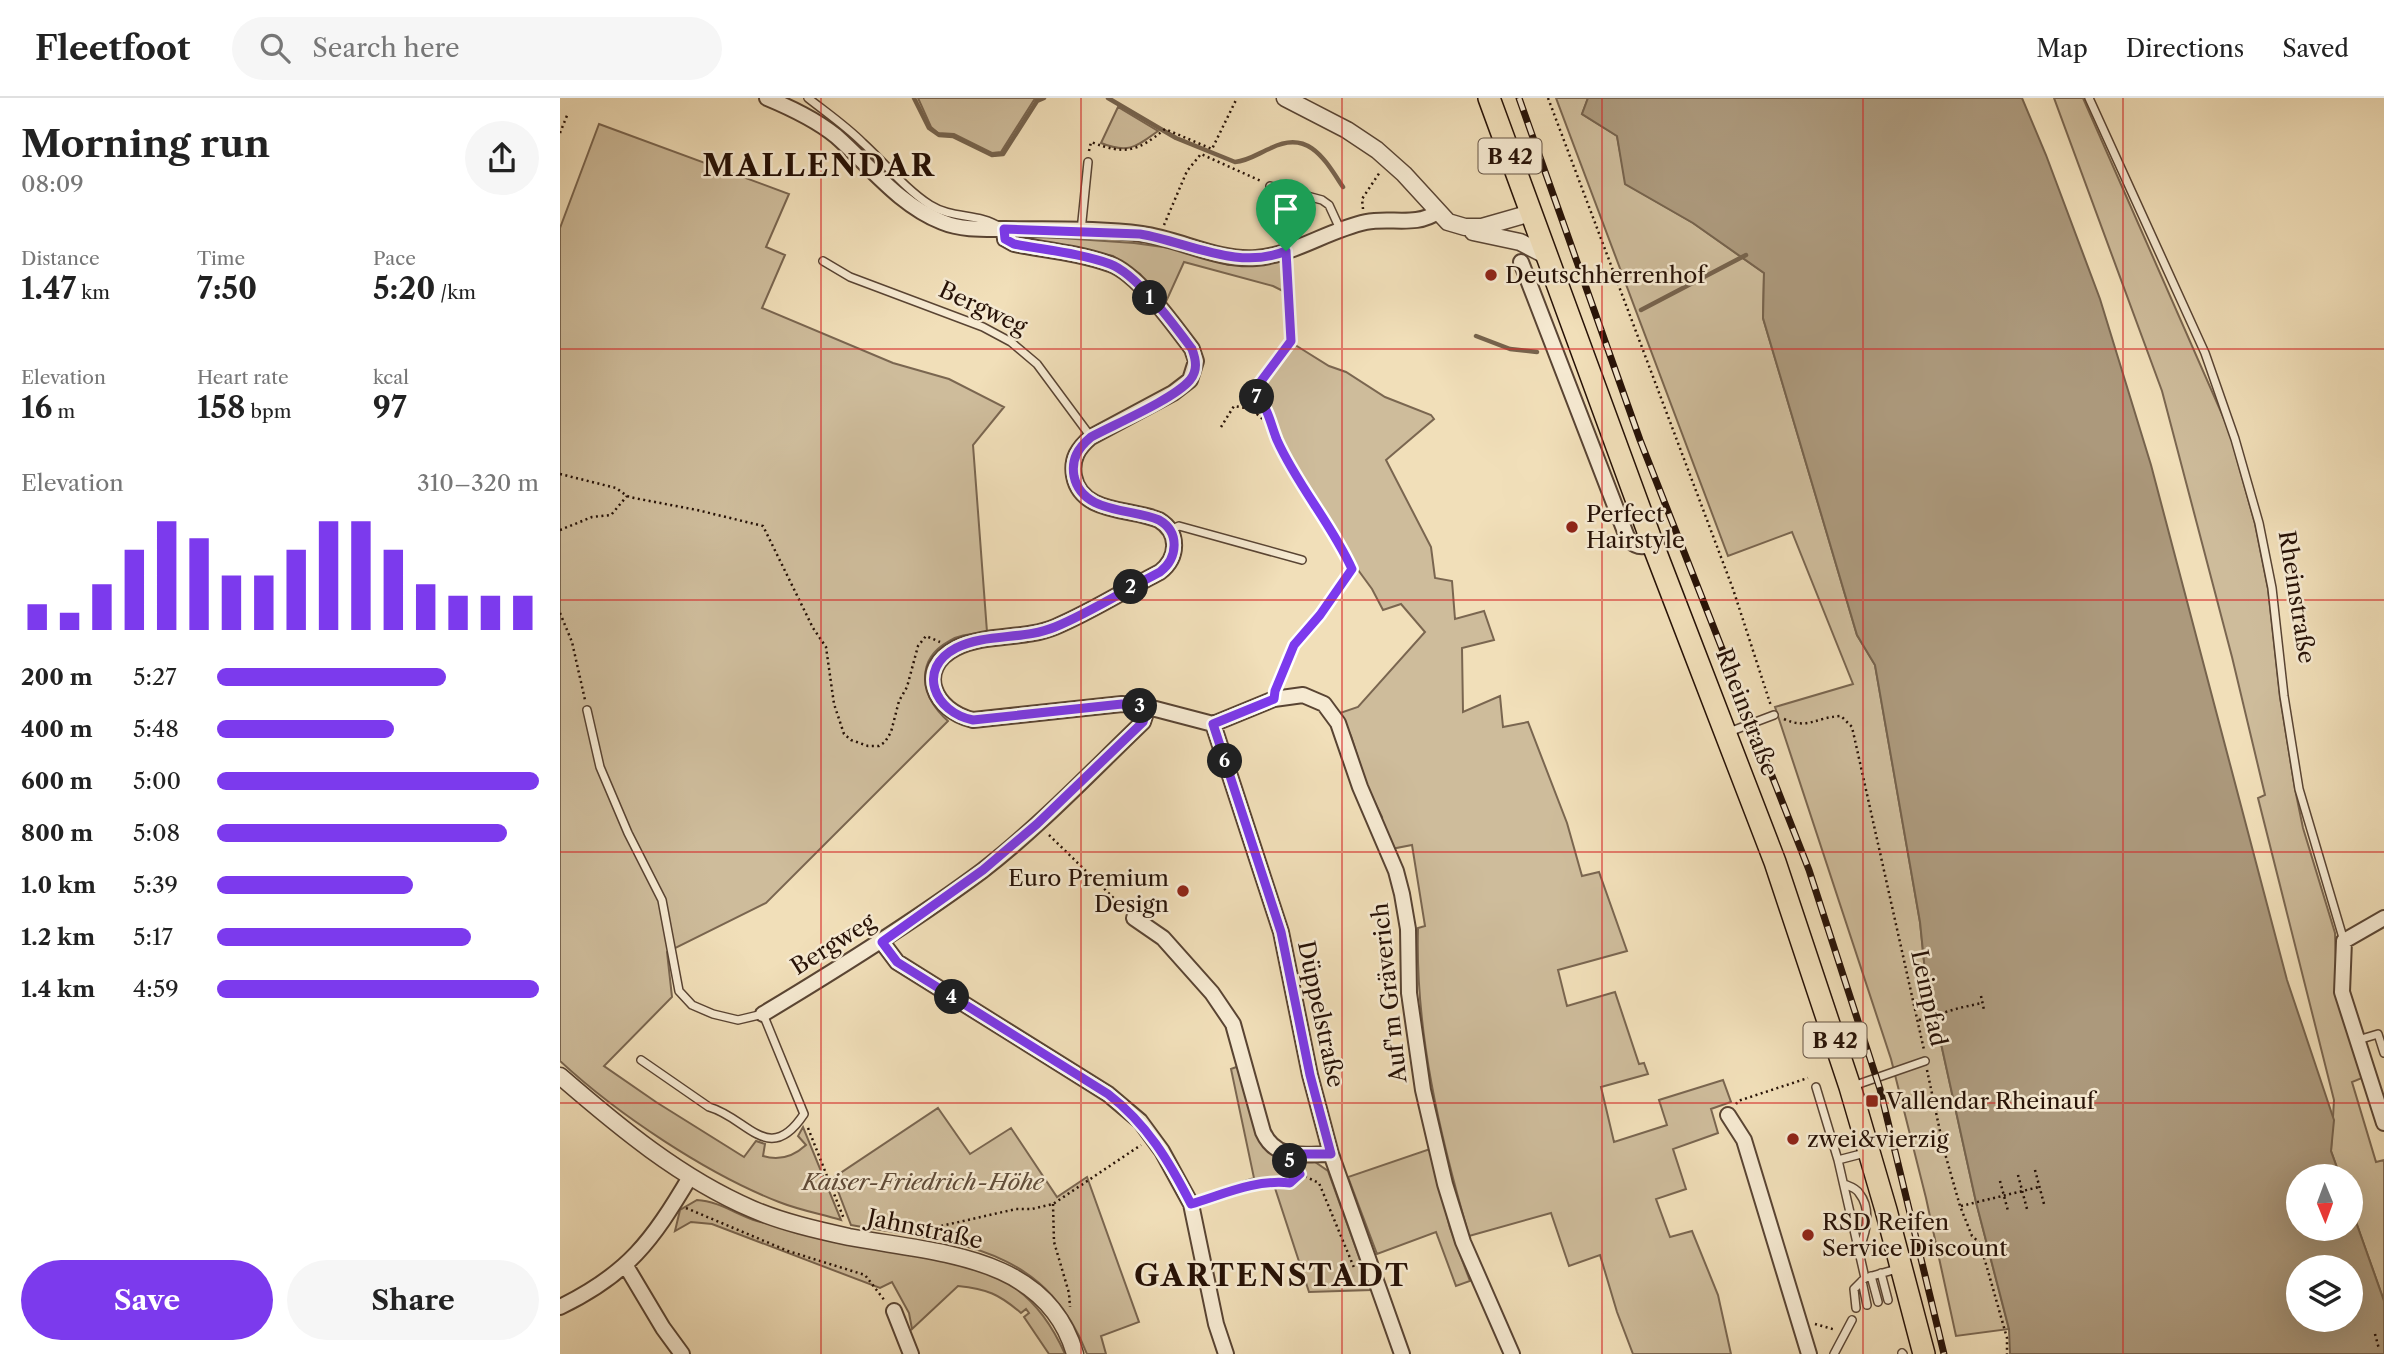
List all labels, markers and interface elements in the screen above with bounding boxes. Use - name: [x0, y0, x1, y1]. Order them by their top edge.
- search box: [232, 17, 722, 80]
- text: Fleetfoot: [35, 28, 190, 69]
- icon: search: [256, 29, 294, 67]
- text: Search here: [312, 32, 460, 64]
- text: Map: [2036, 34, 2088, 63]
- text: Directions: [2126, 34, 2244, 63]
- text: Saved: [2282, 34, 2349, 63]
- text: Morning run: [21, 120, 270, 167]
- button: share: [465, 121, 539, 195]
- road number: B 42: [1478, 139, 1542, 174]
- district label: MALLENDAR: [702, 147, 936, 184]
- text: 08:09: [21, 170, 84, 198]
- pin: [1256, 179, 1316, 251]
- icon: arrive: [1267, 190, 1305, 228]
- text: Distance: [21, 247, 100, 270]
- text: Time: [197, 247, 245, 270]
- text: Pace: [373, 247, 416, 270]
- place label: Deutschherrenhof: [1505, 261, 1708, 289]
- marker: Deutschherrenhof: [1483, 267, 1499, 283]
- text: 1.47: [21, 270, 76, 307]
- text: 7:50: [197, 270, 257, 307]
- text: 5:20: [373, 270, 435, 307]
- street label: Bergweg: [934, 275, 1032, 341]
- pin: 1: [1132, 280, 1168, 316]
- text: km: [76, 281, 110, 304]
- text: /km: [435, 281, 476, 304]
- text: 1: [1145, 286, 1154, 309]
- text: Elevation: [21, 366, 106, 389]
- text: Heart rate: [197, 366, 289, 389]
- text: kcal: [373, 366, 409, 389]
- pin: 7: [1240, 380, 1274, 414]
- text: 7: [1252, 385, 1261, 408]
- text: 16: [21, 389, 52, 426]
- text: 158: [197, 389, 246, 426]
- text: 97: [373, 389, 407, 426]
- text: m: [52, 400, 75, 423]
- text: bpm: [246, 400, 291, 423]
- text: Elevation: [21, 469, 124, 497]
- text: 310–320 m: [417, 469, 539, 497]
- place label: Perfect Hairstyle: [1586, 500, 1685, 554]
- marker: Perfect Hairstyle: [1564, 519, 1580, 535]
- street label: Rheinstraße: [2273, 529, 2321, 665]
- pin: 2: [1114, 570, 1148, 604]
- text: 2: [1125, 575, 1136, 598]
- street label: Rheinstraße: [1710, 644, 1784, 780]
- text: 200 m: [21, 663, 93, 691]
- text: 5:27: [133, 663, 177, 691]
- pin: 3: [1122, 688, 1158, 724]
- text: 3: [1134, 694, 1145, 717]
- text: 400 m: [21, 715, 93, 743]
- text: 5:48: [133, 715, 179, 743]
- pin: 6: [1208, 744, 1242, 778]
- text: 6: [1219, 749, 1230, 772]
- text: 600 m: [21, 767, 93, 795]
- text: 5:00: [133, 767, 181, 795]
- text: 800 m: [21, 819, 93, 847]
- text: 5:08: [133, 819, 180, 847]
- place label: Euro Premium Design: [1008, 864, 1169, 918]
- text: 1.0 km: [21, 871, 96, 899]
- text: 5:39: [133, 871, 178, 899]
- marker: Euro Premium Design: [1175, 883, 1191, 899]
- street label: Auf'm Gräverich: [1366, 902, 1412, 1085]
- street label: Bergweg: [786, 907, 881, 981]
- text: 1.2 km: [21, 923, 95, 951]
- text: 5:17: [133, 923, 173, 951]
- street label: Düppelstraße: [1292, 938, 1350, 1090]
- street label: Leinpfad: [1905, 947, 1953, 1049]
- text: 1.4 km: [21, 975, 95, 1003]
- text: 4:59: [133, 975, 179, 1003]
- pin: 4: [934, 979, 970, 1014]
- text: 4: [946, 985, 957, 1008]
- road number: B 42: [1804, 1023, 1866, 1058]
- place label: Vallendar Rheinauf: [1885, 1087, 2098, 1115]
- marker: Vallendar Rheinauf: [1864, 1093, 1880, 1109]
- place label: zwei&vierzig: [1807, 1125, 1949, 1153]
- marker: zwei&vierzig: [1785, 1131, 1801, 1147]
- pin: 5: [1272, 1144, 1308, 1178]
- text: 5: [1284, 1149, 1295, 1172]
- north arrow: [2286, 1164, 2362, 1241]
- map controls: [2286, 1164, 2363, 1332]
- park label: Kaiser-Friedrich-Höhe: [800, 1168, 1045, 1196]
- street label: Jahnstraße: [862, 1202, 985, 1255]
- place label: RSD Reifen Service Discount: [1822, 1208, 2007, 1262]
- marker: RSD Reifen Service Discount: [1800, 1227, 1816, 1243]
- button: layers: [2286, 1255, 2363, 1332]
- district label: GARTENSTADT: [1134, 1257, 1410, 1294]
- button: Save: [21, 1260, 273, 1340]
- button: Share: [287, 1260, 539, 1340]

